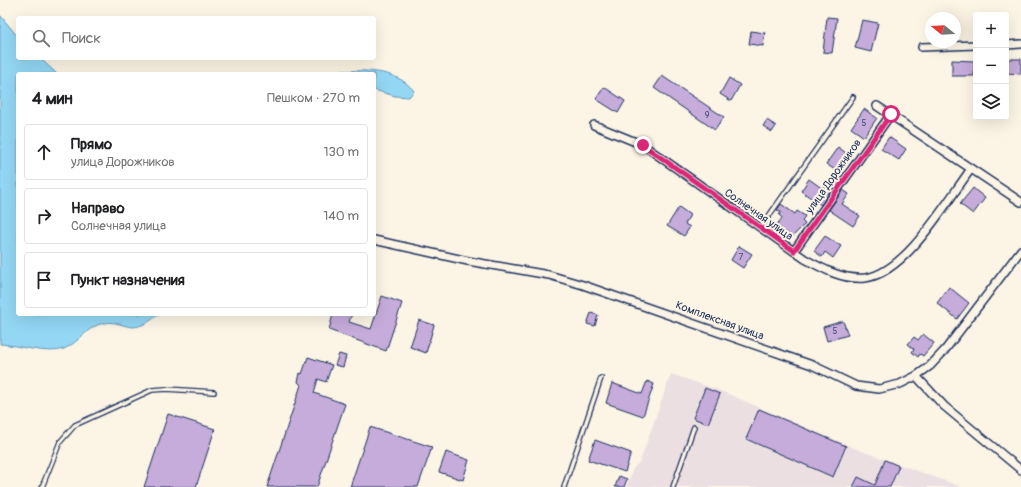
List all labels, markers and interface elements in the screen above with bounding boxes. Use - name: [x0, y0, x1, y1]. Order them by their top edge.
- north arrow: [925, 12, 961, 48]
- map controls: [973, 12, 1009, 120]
- button: +: [973, 12, 1009, 48]
- search box: [16, 16, 376, 60]
- icon: search: [30, 27, 52, 49]
- text: Поиск: [62, 29, 101, 48]
- button: −: [973, 48, 1009, 84]
- button: layers: [973, 84, 1009, 120]
- text: 4 мин: [32, 88, 73, 109]
- text: Пешком · 270 m: [267, 90, 360, 106]
- route start: [882, 105, 900, 123]
- house number: 9: [705, 110, 710, 121]
- house number: 5: [862, 118, 867, 129]
- text: Прямо: [71, 135, 112, 154]
- route end: [634, 136, 652, 154]
- street label: улица Дорожников: [802, 137, 864, 217]
- icon: ahead: [33, 141, 55, 163]
- text: 130 m: [323, 144, 359, 160]
- text: улица Дорожников: [71, 154, 175, 170]
- street label: Солнечная улица: [722, 186, 795, 243]
- text: Направо: [71, 199, 125, 218]
- icon: right: [33, 205, 55, 227]
- text: 140 m: [323, 208, 359, 224]
- text: Солнечная улица: [71, 218, 166, 234]
- house number: 7: [739, 252, 744, 263]
- icon: arrive: [33, 269, 55, 291]
- text: Пункт назначения: [71, 271, 185, 290]
- street label: Комплексная улица: [674, 298, 766, 343]
- house number: 5: [833, 326, 838, 337]

